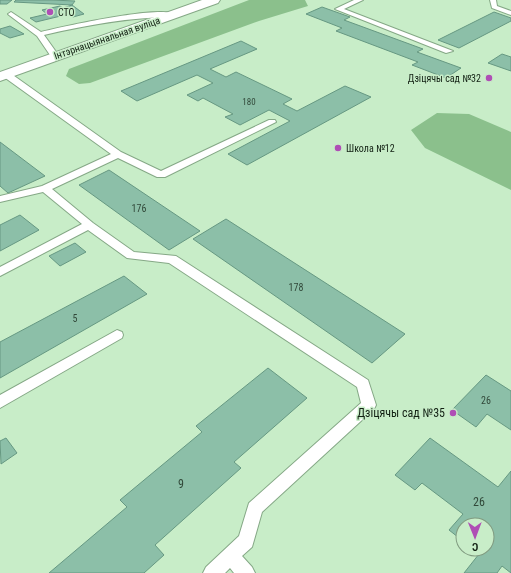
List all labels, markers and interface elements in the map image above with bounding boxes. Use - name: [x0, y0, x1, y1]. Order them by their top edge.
- marker: СТО: [45, 7, 55, 17]
- place label: СТО: [58, 7, 75, 18]
- street label: Інтэрнацыянальная вуліца: [53, 15, 162, 61]
- place label: Дзіцячы сад №32: [408, 73, 481, 84]
- marker: Дзіцячы сад №32: [484, 73, 494, 83]
- house number: 180: [242, 97, 256, 107]
- marker: Школа №12: [333, 143, 343, 153]
- place label: Школа №12: [346, 143, 395, 154]
- house number: 176: [132, 203, 146, 214]
- house number: 178: [289, 282, 303, 293]
- house number: 5: [73, 313, 78, 324]
- house number: 26: [481, 395, 491, 406]
- place label: Дзіцячы сад №35: [357, 406, 445, 420]
- marker: Дзіцячы сад №35: [448, 408, 458, 418]
- house number: 9: [178, 477, 184, 491]
- house number: 26: [473, 495, 485, 509]
- north arrow: [455, 517, 495, 557]
- text: С: [472, 540, 478, 553]

